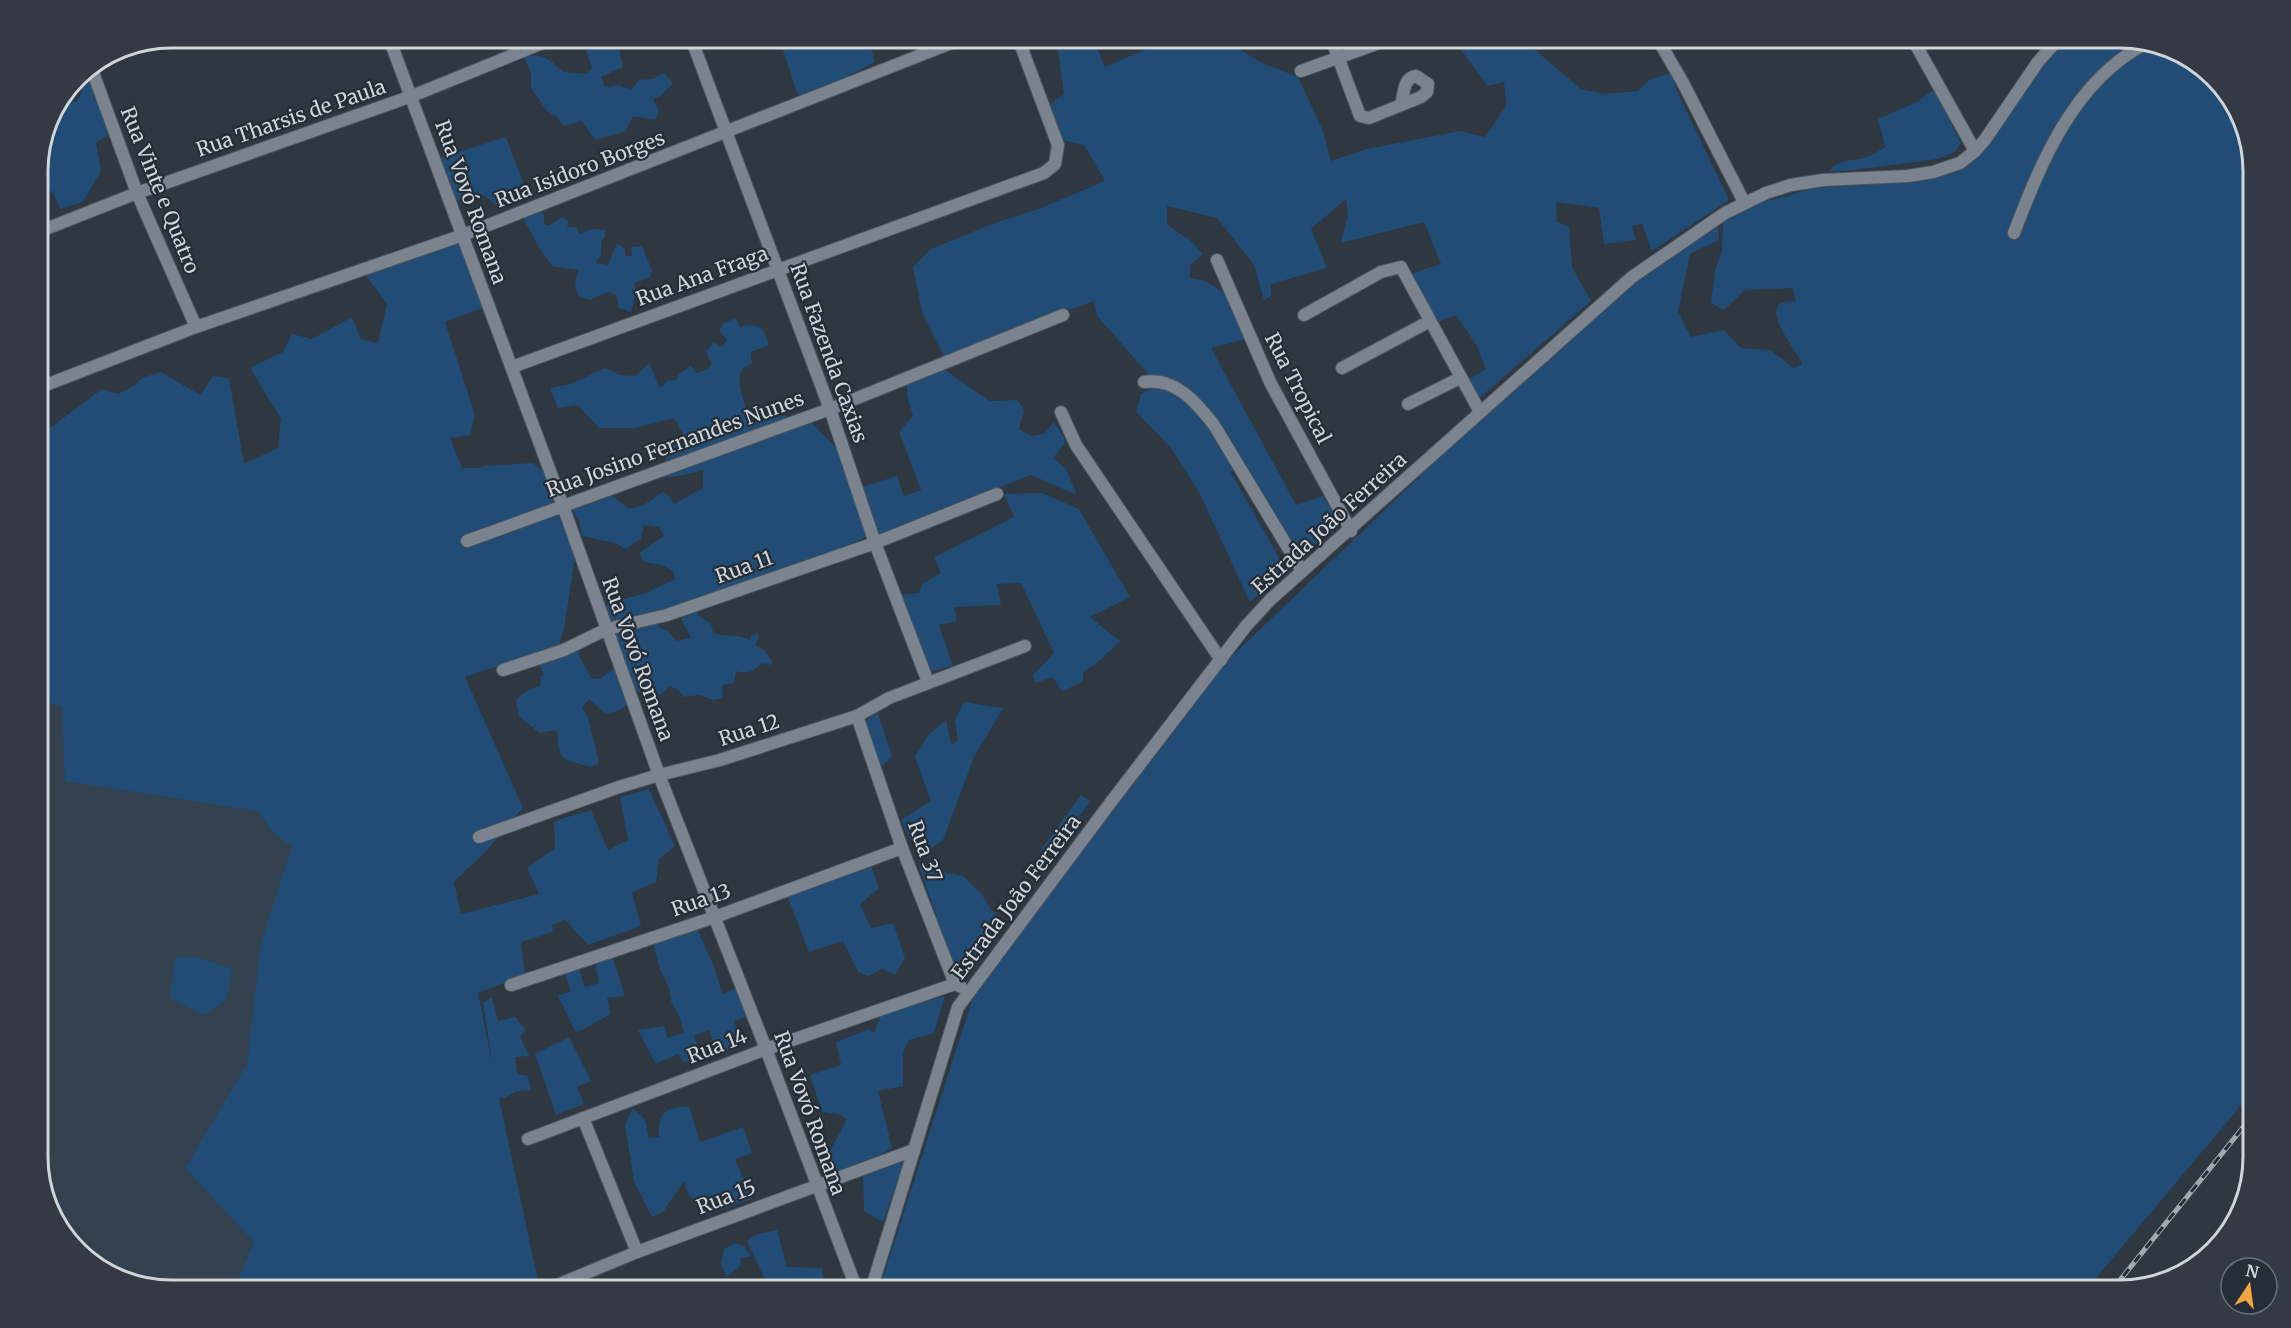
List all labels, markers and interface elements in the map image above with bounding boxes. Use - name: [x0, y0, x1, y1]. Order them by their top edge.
- street label: Rua Tharsis de Paula: [193, 73, 389, 162]
- street label: Rua Vinte e Quatro: [116, 103, 206, 277]
- street label: Rua Vovó Romana: [430, 116, 513, 288]
- street label: Rua Isidoro Borges: [491, 125, 668, 212]
- street label: Rua Ana Fraga: [632, 240, 771, 311]
- street label: Rua Fazenda Caxias: [785, 260, 874, 446]
- street label: Rua Tropical: [1260, 328, 1337, 447]
- street label: Rua Josino Fernandes Nunes: [542, 385, 807, 502]
- street label: Estrada João Ferreira: [1246, 446, 1412, 599]
- street label: Rua 11: [712, 545, 776, 588]
- street label: Rua Vovó Romana: [597, 573, 680, 745]
- street label: Rua 12: [715, 708, 782, 751]
- street label: Estrada João Ferreira: [945, 809, 1086, 984]
- street label: Rua 37: [903, 817, 948, 885]
- street label: Rua 13: [668, 878, 734, 921]
- street label: Rua 14: [683, 1023, 750, 1068]
- street label: Rua Vovó Romana: [769, 1027, 852, 1199]
- street label: Rua 15: [693, 1174, 759, 1219]
- north arrow: [2219, 1256, 2279, 1316]
- text: N: [2244, 1260, 2261, 1283]

